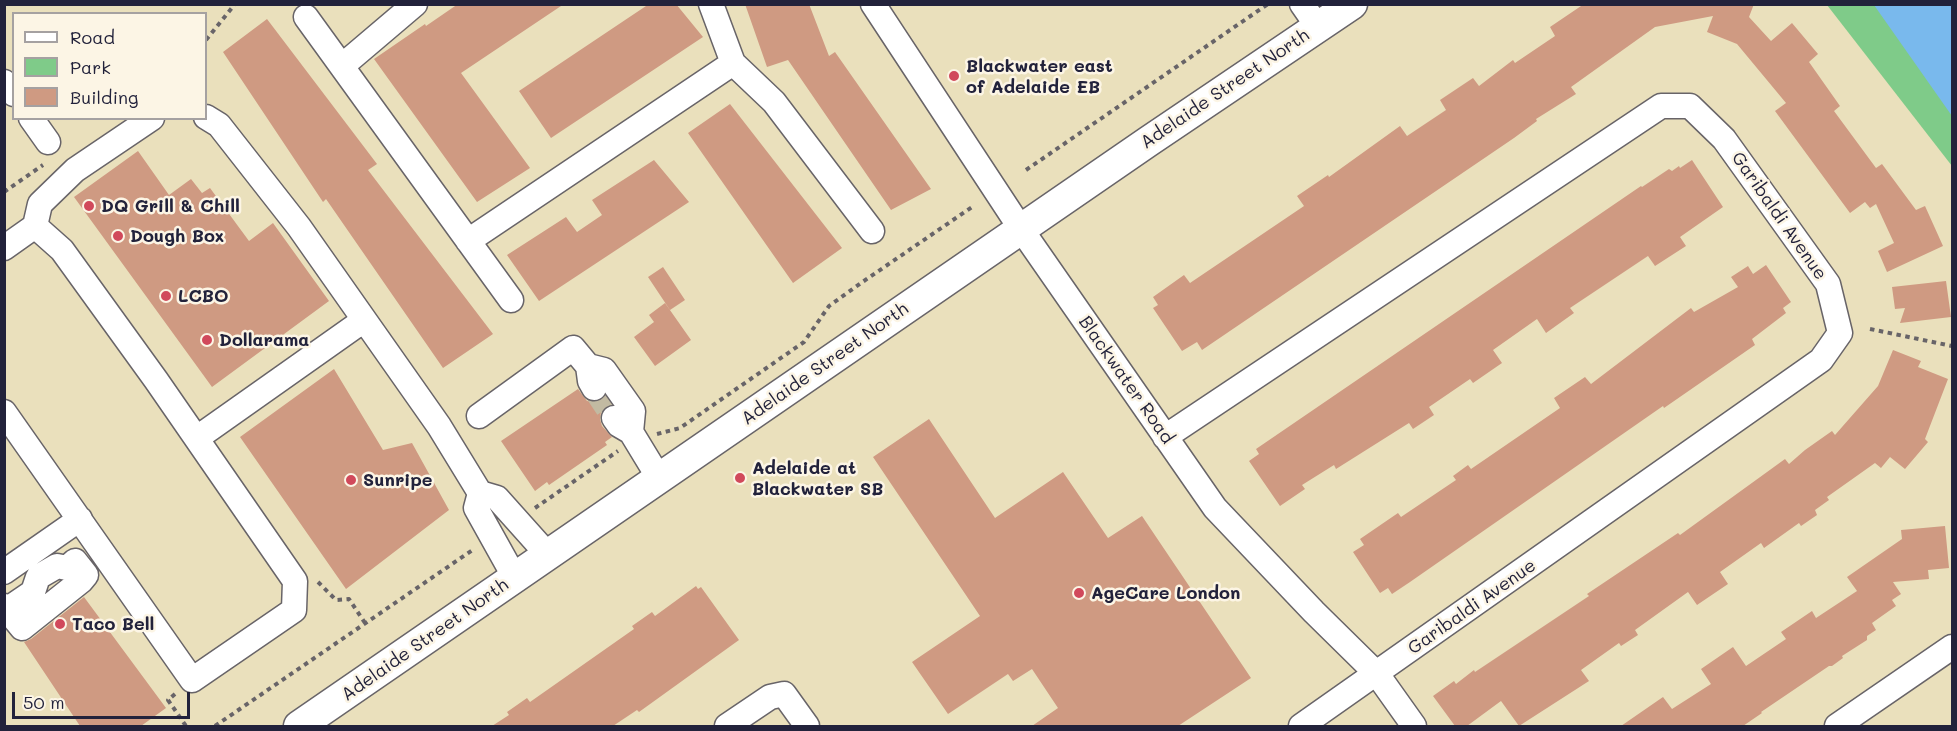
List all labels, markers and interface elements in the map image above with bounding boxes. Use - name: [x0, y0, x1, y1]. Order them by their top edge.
- legend: [12, 12, 207, 120]
- street label: Adelaide Street North: [1137, 24, 1313, 154]
- text: Road: [70, 25, 115, 49]
- text: Park: [70, 55, 111, 79]
- place label: Blackwater east of Adelaide EB: [966, 55, 1113, 98]
- marker: Blackwater east of Adelaide EB: [947, 69, 961, 83]
- text: Building: [70, 85, 138, 109]
- street label: Garibaldi Avenue: [1727, 148, 1831, 284]
- place label: DQ Grill & Chill: [101, 195, 240, 217]
- marker: DQ Grill & Chill: [82, 199, 96, 213]
- place label: Dough Box: [130, 225, 224, 247]
- marker: Dough Box: [111, 229, 125, 243]
- place label: LCBO: [178, 285, 229, 307]
- marker: LCBO: [159, 289, 173, 303]
- street label: Adelaide Street North: [737, 298, 913, 430]
- street label: Blackwater Road: [1074, 312, 1178, 448]
- place label: Dollarama: [219, 329, 309, 351]
- marker: Dollarama: [200, 333, 214, 347]
- place label: Adelaide at Blackwater SB: [752, 457, 883, 500]
- place label: Sunripe: [363, 469, 432, 491]
- marker: Adelaide at Blackwater SB: [733, 471, 747, 485]
- marker: Sunripe: [344, 473, 358, 487]
- street label: Garibaldi Avenue: [1404, 555, 1540, 659]
- street label: Adelaide Street North: [337, 574, 513, 706]
- place label: AgeCare London: [1091, 582, 1240, 604]
- marker: AgeCare London: [1072, 586, 1086, 600]
- place label: Taco Bell: [72, 613, 154, 635]
- marker: Taco Bell: [53, 617, 67, 631]
- scale bar: [15, 680, 194, 718]
- text: 50 m: [23, 690, 65, 714]

